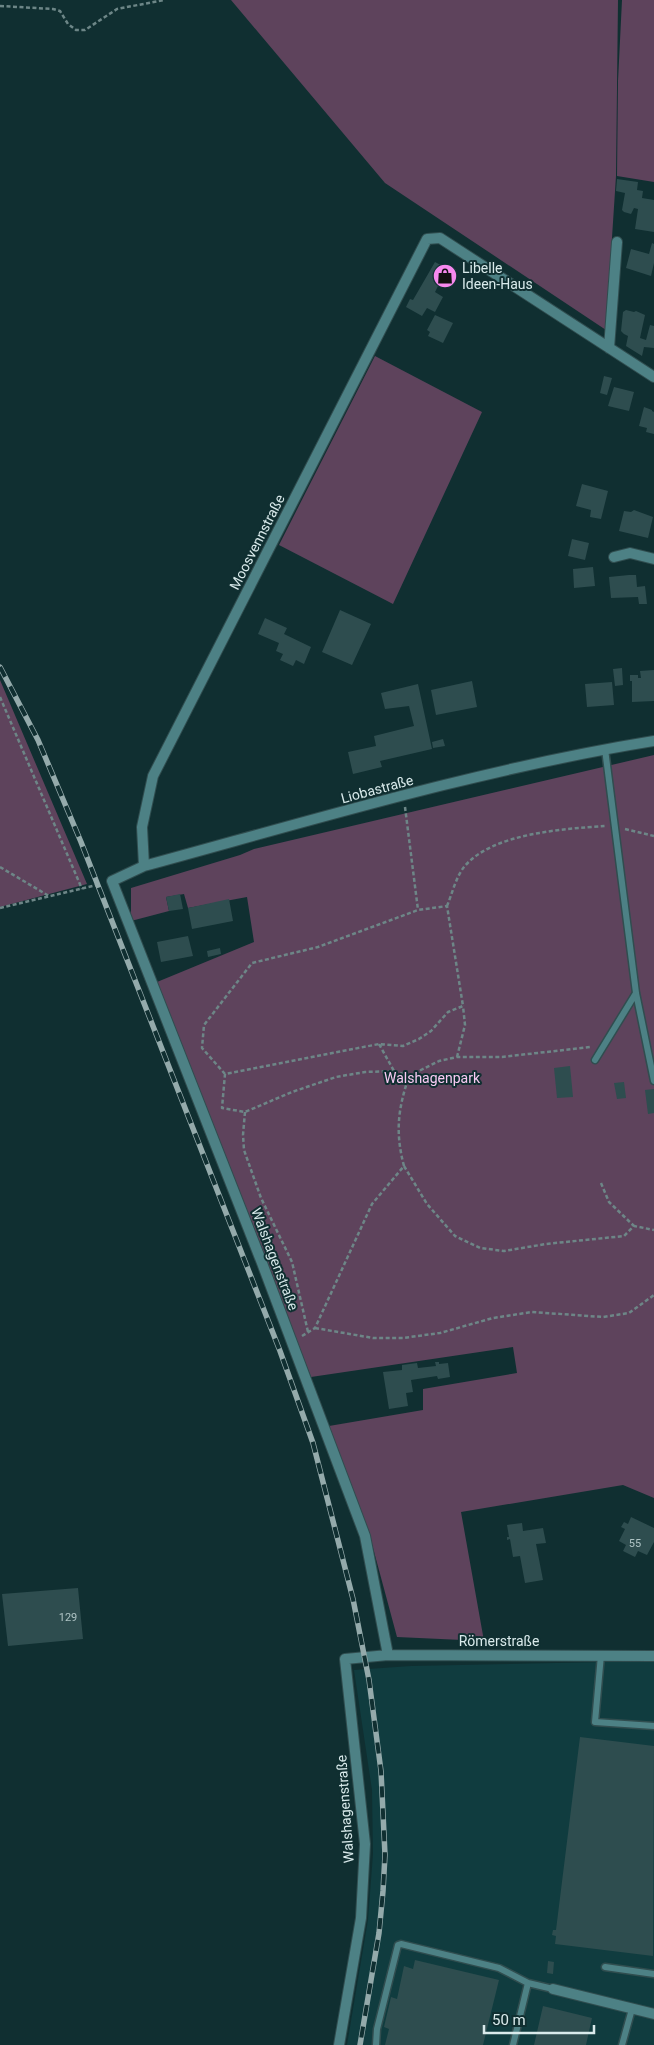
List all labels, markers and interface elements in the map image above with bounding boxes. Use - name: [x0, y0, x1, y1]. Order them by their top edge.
- place label: Libelle Ideen-Haus: [462, 260, 533, 292]
- shop icon: Libelle Ideen-Haus: [432, 263, 458, 289]
- street label: Moosvennstraße: [226, 492, 288, 592]
- street label: Liobastraße: [339, 772, 415, 806]
- park label: Walshagenpark: [384, 1070, 481, 1086]
- street label: Walshagenstraße: [248, 1206, 302, 1312]
- house number: 55: [629, 1537, 641, 1550]
- house number: 129: [59, 1611, 77, 1624]
- street label: Römerstraße: [459, 1633, 539, 1649]
- street label: Walshagenstraße: [333, 1754, 357, 1864]
- scale bar: [484, 2002, 594, 2034]
- text: 50 m: [492, 2011, 526, 2029]

